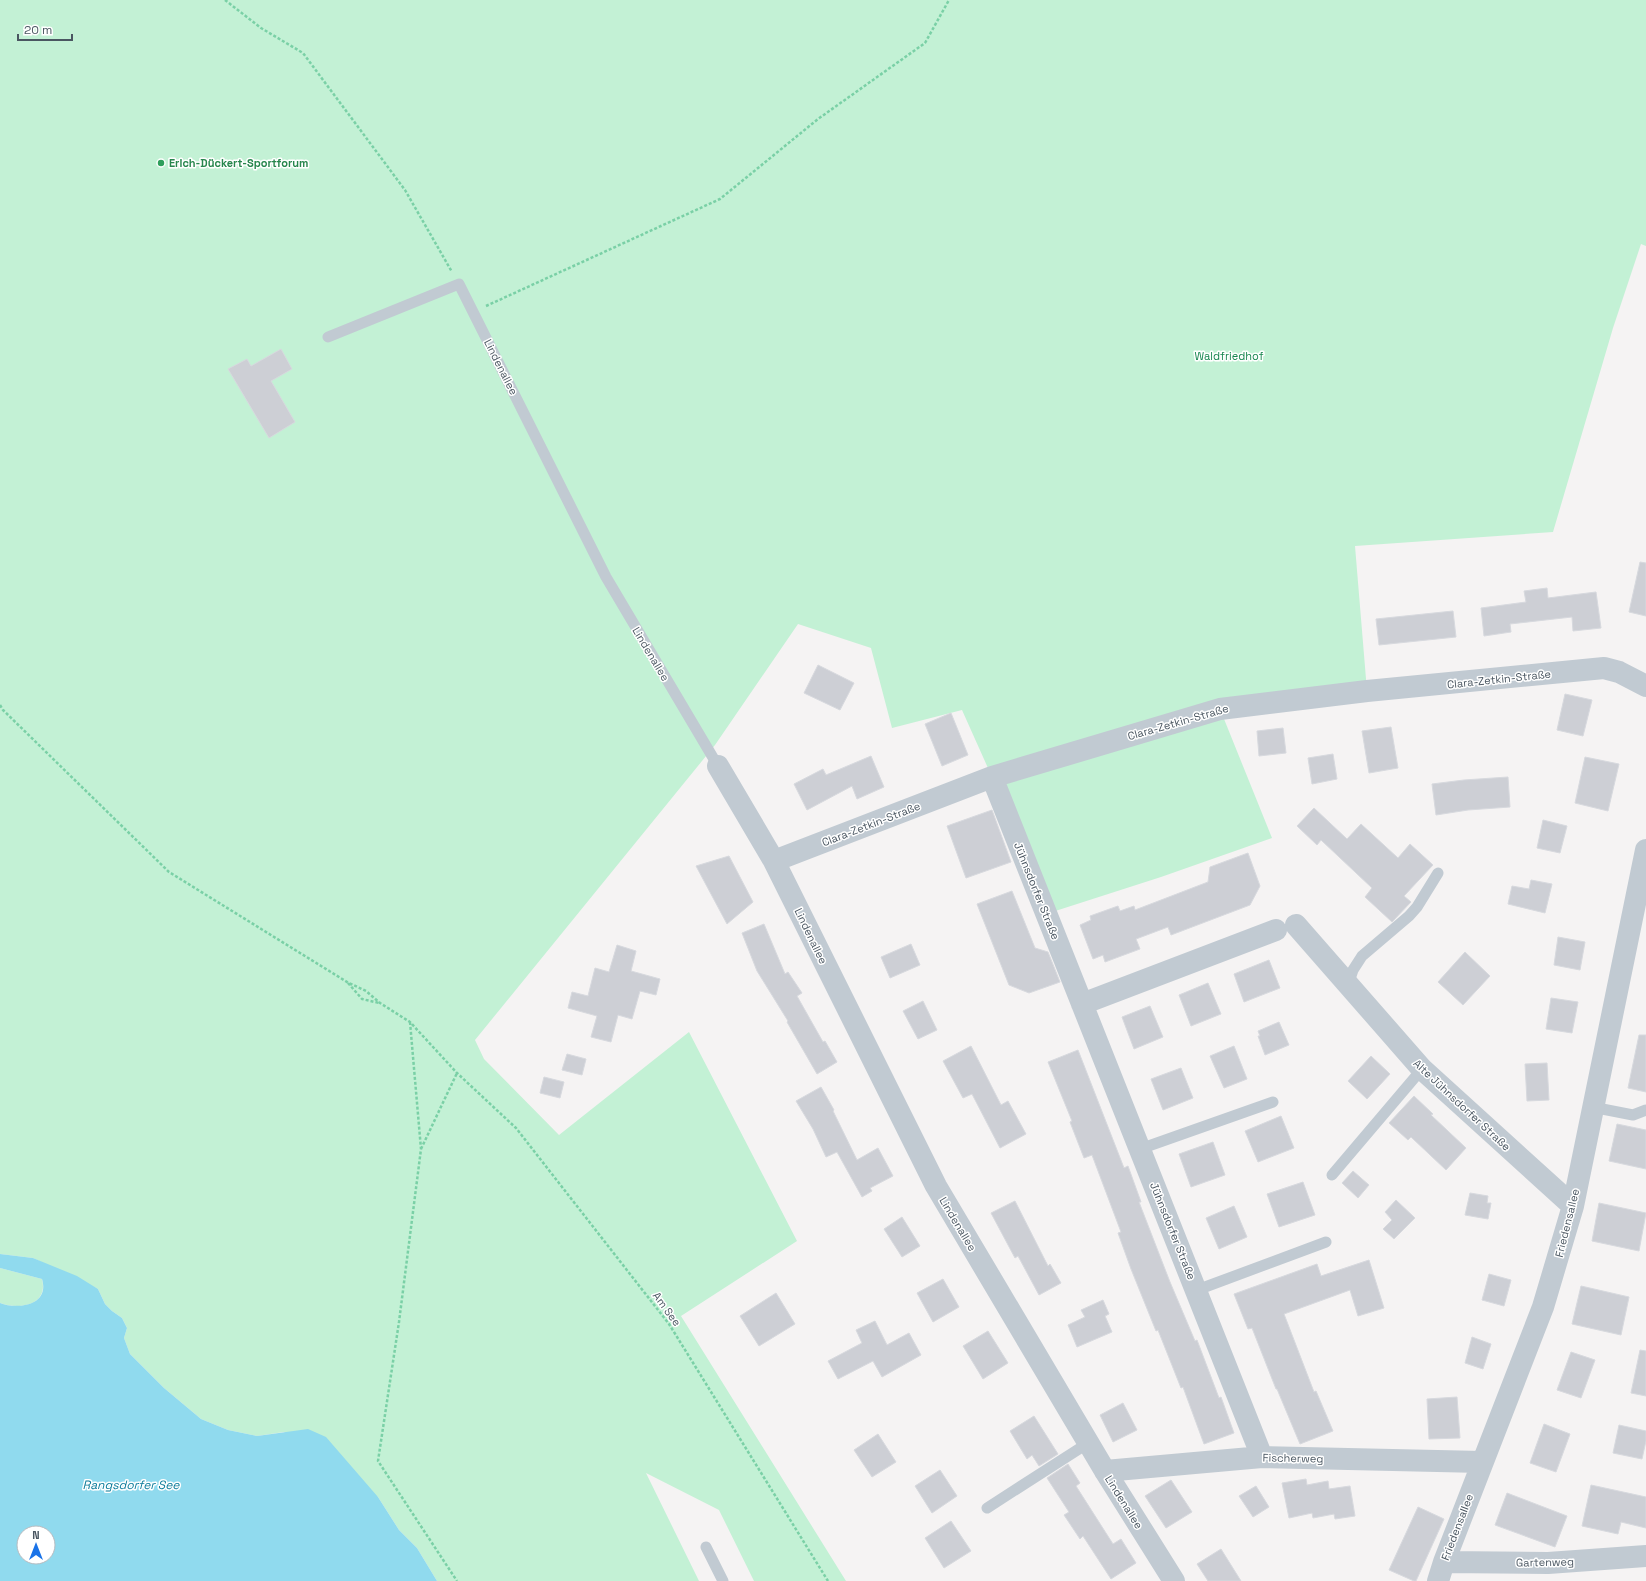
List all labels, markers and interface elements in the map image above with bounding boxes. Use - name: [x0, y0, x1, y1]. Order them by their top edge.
- scale bar: [18, 16, 72, 42]
- text: 20 m: [24, 22, 52, 38]
- place label: Erich-Dückert-Sportforum: [169, 156, 308, 170]
- marker: Erich-Dückert-Sportforum: [156, 158, 166, 168]
- street label: Lindenallee: [481, 337, 521, 397]
- park label: Waldfriedhof: [1194, 349, 1264, 363]
- street label: Lindenallee: [629, 624, 673, 684]
- street label: Clara-Zetkin-Straße: [1446, 667, 1552, 691]
- street label: Clara-Zetkin-Straße: [1126, 701, 1230, 743]
- street label: Clara-Zetkin-Straße: [820, 799, 922, 849]
- street label: Jühnsdorfer Straße: [1011, 840, 1063, 942]
- street label: Lindenallee: [791, 906, 831, 966]
- street label: Alte Jühnsdorfer Straße: [1411, 1056, 1513, 1154]
- street label: Jühnsdorfer Straße: [1147, 1180, 1199, 1282]
- street label: Friedensallee: [1552, 1187, 1582, 1259]
- street label: Lindenallee: [936, 1194, 980, 1254]
- street label: Am See: [650, 1289, 684, 1329]
- street label: Fischerweg: [1263, 1450, 1323, 1466]
- street label: Lindenallee: [1102, 1473, 1146, 1531]
- water label: Rangsdorfer See: [83, 1477, 180, 1493]
- street label: Friedensallee: [1438, 1492, 1476, 1562]
- north arrow: [16, 1525, 56, 1565]
- text: N: [32, 1528, 40, 1542]
- street label: Gartenweg: [1516, 1554, 1574, 1570]

